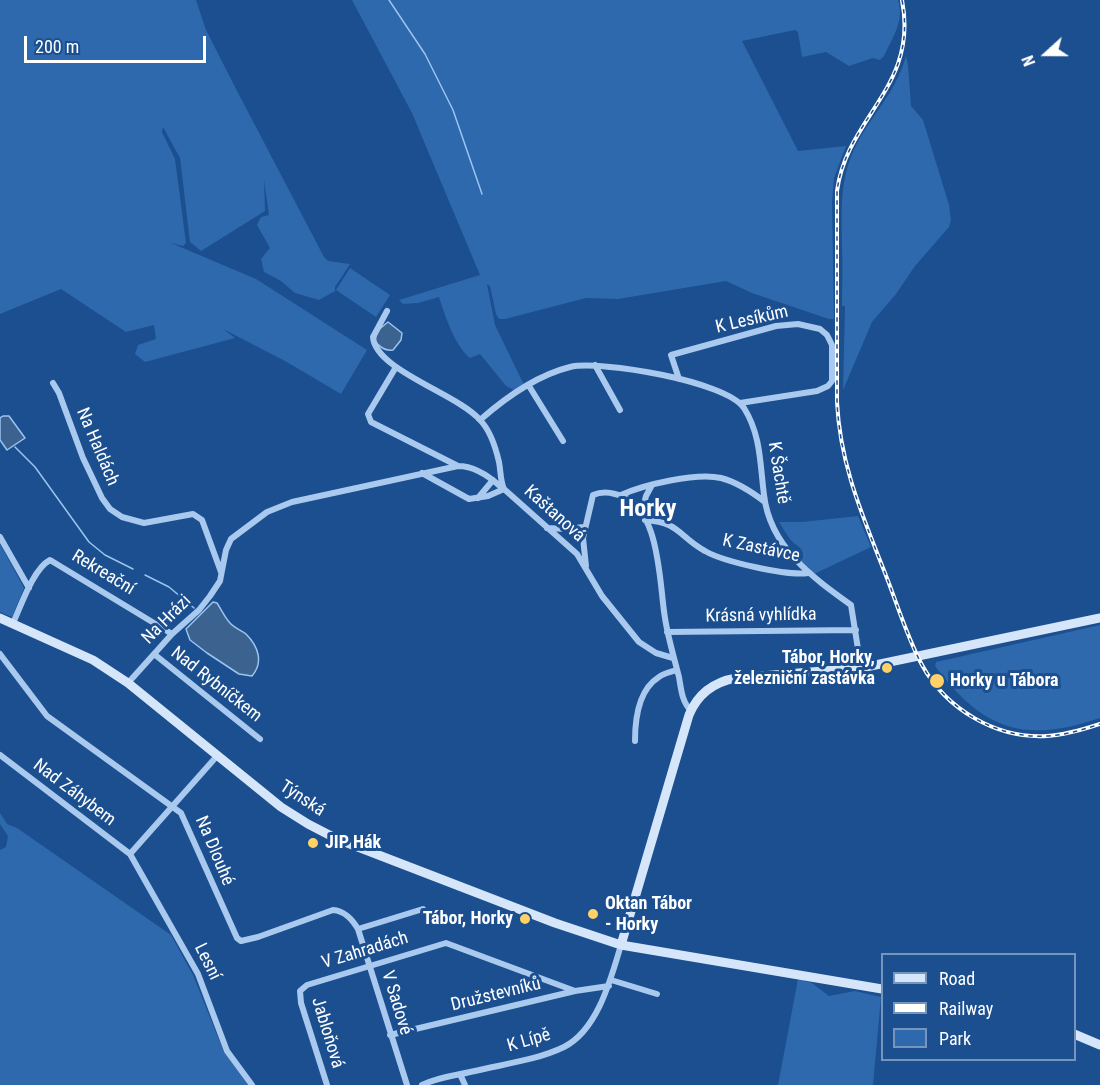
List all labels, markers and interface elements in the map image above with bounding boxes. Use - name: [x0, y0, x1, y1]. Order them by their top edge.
- scale bar: [27, 24, 208, 62]
- north arrow: [1016, 24, 1076, 84]
- text: 200 m: [35, 36, 79, 57]
- text: N: [1018, 53, 1039, 69]
- street label: K Lesíkům: [714, 301, 790, 339]
- street label: Na Haldách: [71, 405, 123, 489]
- street label: K Šachtě: [762, 440, 794, 506]
- street label: Kaštanová: [519, 481, 589, 547]
- district label: Horky: [620, 496, 676, 524]
- street label: K Zastávce: [720, 530, 802, 568]
- street label: Rekreační: [68, 546, 138, 600]
- street label: Na Hrázi: [138, 591, 196, 649]
- street label: Krásná vyhlídka: [705, 604, 817, 628]
- street label: Nad Rybníčkem: [166, 643, 266, 727]
- place label: Tábor, Horky, železniční zastávka: [734, 647, 875, 690]
- marker: Tábor, Horky, železniční zastávka: [880, 661, 894, 675]
- place label: Horky u Tábora: [950, 670, 1059, 692]
- marker: Horky u Tábora: [928, 672, 946, 690]
- street label: Nad Záhybem: [28, 755, 120, 831]
- street label: Týnská: [275, 776, 329, 822]
- street label: Na Dlouhé: [190, 813, 238, 889]
- place label: JIP Hák: [325, 832, 381, 854]
- marker: JIP Hák: [306, 836, 320, 850]
- place label: Oktan Tábor - Horky: [605, 893, 692, 936]
- marker: Oktan Tábor - Horky: [586, 907, 600, 921]
- place label: Tábor, Horky: [423, 908, 513, 930]
- marker: Tábor, Horky: [518, 912, 532, 926]
- street label: V Zahradách: [319, 928, 411, 974]
- street label: Lesní: [189, 940, 225, 984]
- legend: [881, 953, 1076, 1061]
- street label: V Sadové: [376, 968, 416, 1038]
- text: Road: [939, 968, 975, 989]
- street label: Družstevníků: [449, 973, 543, 1017]
- street label: Jabloňová: [306, 995, 348, 1071]
- text: Railway: [939, 998, 993, 1019]
- street label: K Lípě: [505, 1025, 553, 1057]
- text: Park: [939, 1028, 971, 1049]

